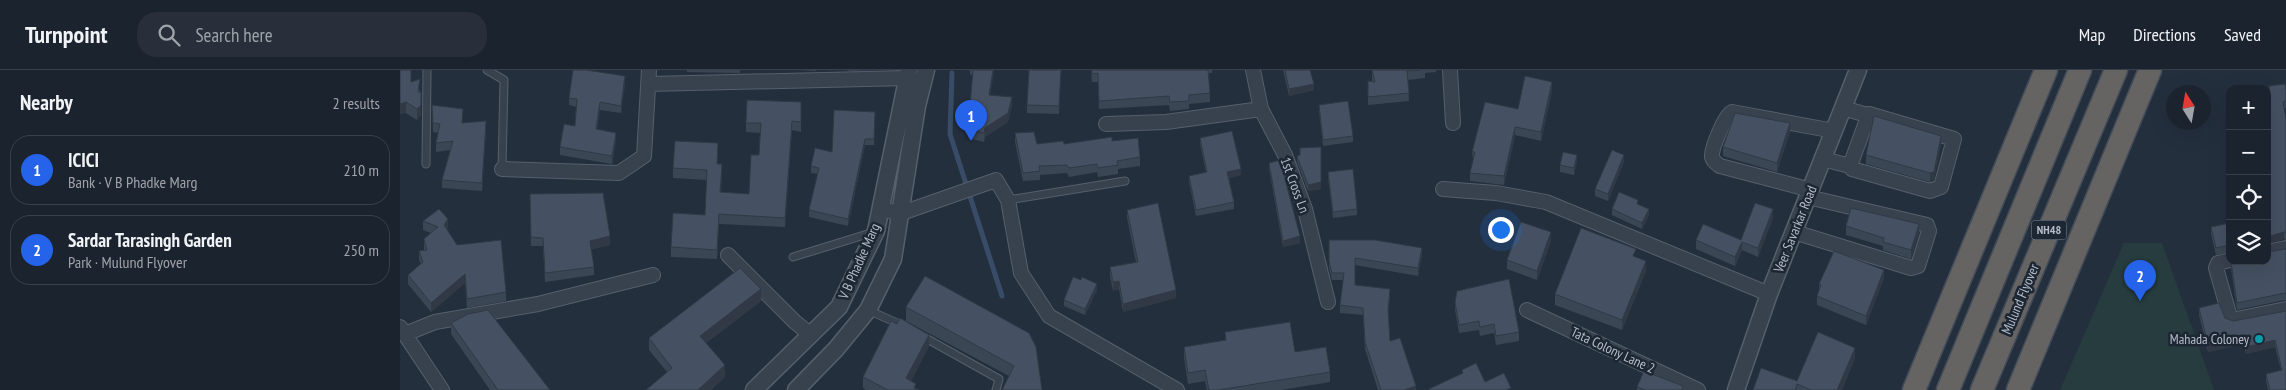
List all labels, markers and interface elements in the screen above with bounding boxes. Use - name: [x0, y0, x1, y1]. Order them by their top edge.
- search box: [137, 12, 487, 57]
- text: Turnpoint: [25, 19, 107, 50]
- icon: search: [155, 21, 183, 49]
- text: Search here: [195, 23, 273, 47]
- text: Map: [2079, 23, 2105, 46]
- text: Directions: [2133, 23, 2196, 46]
- text: Saved: [2224, 23, 2261, 46]
- north arrow: [2166, 85, 2211, 130]
- map controls: [2226, 85, 2271, 265]
- button: +: [2226, 85, 2271, 130]
- text: Nearby: [20, 89, 73, 116]
- text: 2 results: [333, 93, 380, 113]
- pin: 1: [955, 100, 987, 141]
- button: −: [2226, 130, 2271, 175]
- text: ICICI: [68, 148, 99, 172]
- street label: 1st Cross Ln: [1277, 155, 1313, 215]
- text: 1: [33, 160, 41, 180]
- text: 210 m: [344, 160, 379, 180]
- text: Bank · V B Phadke Marg: [68, 172, 197, 192]
- button: locate: [2226, 175, 2271, 220]
- street label: Veer Savarkar Road: [1769, 183, 1821, 276]
- your location: [1488, 217, 1514, 243]
- street label: V B Phadke Marg: [834, 220, 884, 303]
- road number: NH48: [2032, 220, 2066, 240]
- button: layers: [2226, 220, 2271, 265]
- text: Sardar Tarasingh Garden: [68, 228, 232, 252]
- text: 2: [33, 240, 41, 260]
- text: 250 m: [344, 240, 379, 260]
- text: Park · Mulund Flyover: [68, 252, 187, 272]
- pin: 2: [2124, 260, 2156, 301]
- street label: Mulund Flyover: [1997, 261, 2043, 337]
- street label: Tata Colony Lane 2: [1568, 323, 1658, 377]
- place label: Mahada Coloney: [2170, 330, 2250, 348]
- marker: Mahada Coloney: [2253, 333, 2265, 345]

